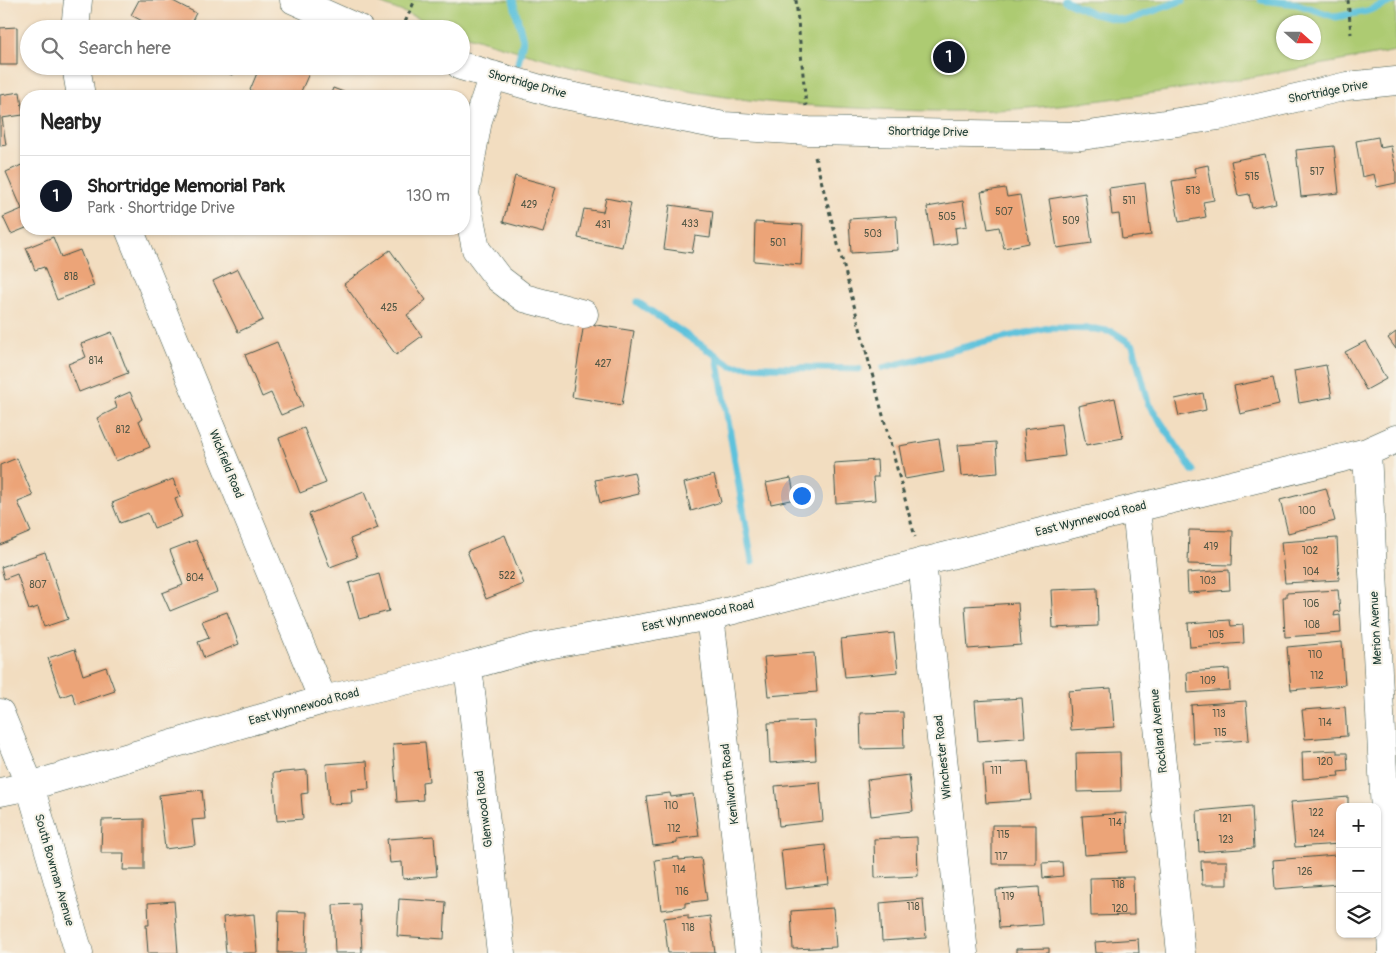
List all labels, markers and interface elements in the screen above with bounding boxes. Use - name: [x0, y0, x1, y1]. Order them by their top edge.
- north arrow: [1276, 15, 1321, 60]
- search box: [20, 20, 470, 75]
- icon: search: [38, 34, 66, 62]
- text: Search here: [78, 36, 171, 60]
- pin: 1: [933, 38, 965, 76]
- street label: Shortridge Drive: [486, 66, 568, 102]
- street label: Shortridge Drive: [1287, 77, 1369, 107]
- text: Nearby: [40, 109, 101, 136]
- street label: Shortridge Drive: [888, 124, 968, 140]
- house number: 517: [1310, 166, 1325, 178]
- house number: 515: [1245, 171, 1259, 183]
- text: Shortridge Memorial Park: [87, 174, 285, 198]
- house number: 513: [1186, 185, 1201, 197]
- text: 1: [53, 186, 59, 206]
- text: 130 m: [406, 186, 450, 206]
- house number: 511: [1122, 195, 1136, 207]
- text: Park · Shortridge Drive: [87, 198, 235, 218]
- house number: 429: [521, 199, 537, 211]
- house number: 507: [995, 206, 1013, 218]
- house number: 505: [938, 211, 956, 223]
- house number: 509: [1062, 215, 1080, 227]
- house number: 433: [682, 218, 699, 230]
- house number: 431: [595, 219, 611, 231]
- house number: 503: [864, 228, 882, 240]
- house number: 501: [770, 237, 786, 249]
- house number: 818: [64, 271, 78, 283]
- house number: 425: [381, 302, 397, 314]
- house number: 814: [89, 355, 104, 367]
- house number: 427: [595, 358, 612, 370]
- house number: 812: [116, 424, 131, 436]
- street label: Wickfield Road: [205, 428, 247, 501]
- your location: [789, 483, 815, 509]
- street label: East Wynnewood Road: [1034, 498, 1148, 540]
- house number: 100: [1298, 505, 1316, 517]
- house number: 419: [1204, 541, 1218, 553]
- house number: 102: [1302, 545, 1319, 557]
- house number: 104: [1303, 566, 1319, 578]
- house number: 522: [499, 570, 516, 582]
- house number: 804: [186, 572, 204, 584]
- house number: 103: [1200, 575, 1217, 587]
- house number: 807: [29, 579, 47, 591]
- street label: Merion Avenue: [1367, 591, 1385, 665]
- street label: East Wynnewood Road: [641, 597, 755, 635]
- house number: 106: [1303, 598, 1319, 610]
- house number: 108: [1304, 619, 1320, 631]
- house number: 105: [1208, 629, 1224, 641]
- house number: 110: [1308, 649, 1322, 661]
- house number: 112: [1310, 670, 1324, 682]
- house number: 109: [1200, 675, 1216, 687]
- street label: East Wynnewood Road: [247, 685, 361, 729]
- street label: Rockland Avenue: [1147, 688, 1171, 774]
- house number: 113: [1212, 708, 1226, 720]
- street label: Winchester Road: [931, 714, 955, 800]
- house number: 114: [1318, 717, 1332, 729]
- house number: 115: [1213, 727, 1227, 739]
- street label: Kenilworth Road: [718, 743, 742, 825]
- house number: 120: [1317, 756, 1333, 768]
- house number: 111: [990, 765, 1002, 777]
- street label: Glenwood Road: [472, 770, 496, 848]
- house number: 110: [664, 800, 678, 812]
- map controls: [1336, 803, 1381, 938]
- button: +: [1336, 803, 1381, 848]
- house number: 122: [1308, 807, 1324, 819]
- street label: South Bowman Avenue: [31, 812, 77, 928]
- house number: 121: [1218, 813, 1232, 825]
- house number: 114: [1108, 817, 1122, 829]
- house number: 112: [667, 823, 681, 835]
- house number: 124: [1309, 828, 1325, 840]
- house number: 115: [996, 829, 1010, 841]
- house number: 123: [1219, 834, 1234, 846]
- button: −: [1336, 848, 1381, 893]
- house number: 117: [994, 851, 1008, 863]
- house number: 114: [672, 864, 686, 876]
- house number: 126: [1297, 866, 1313, 878]
- house number: 118: [1112, 879, 1124, 891]
- house number: 116: [675, 886, 689, 898]
- house number: 119: [1002, 891, 1014, 903]
- button: layers: [1336, 893, 1381, 938]
- house number: 118: [907, 901, 919, 913]
- house number: 120: [1112, 903, 1128, 915]
- house number: 118: [682, 922, 694, 934]

